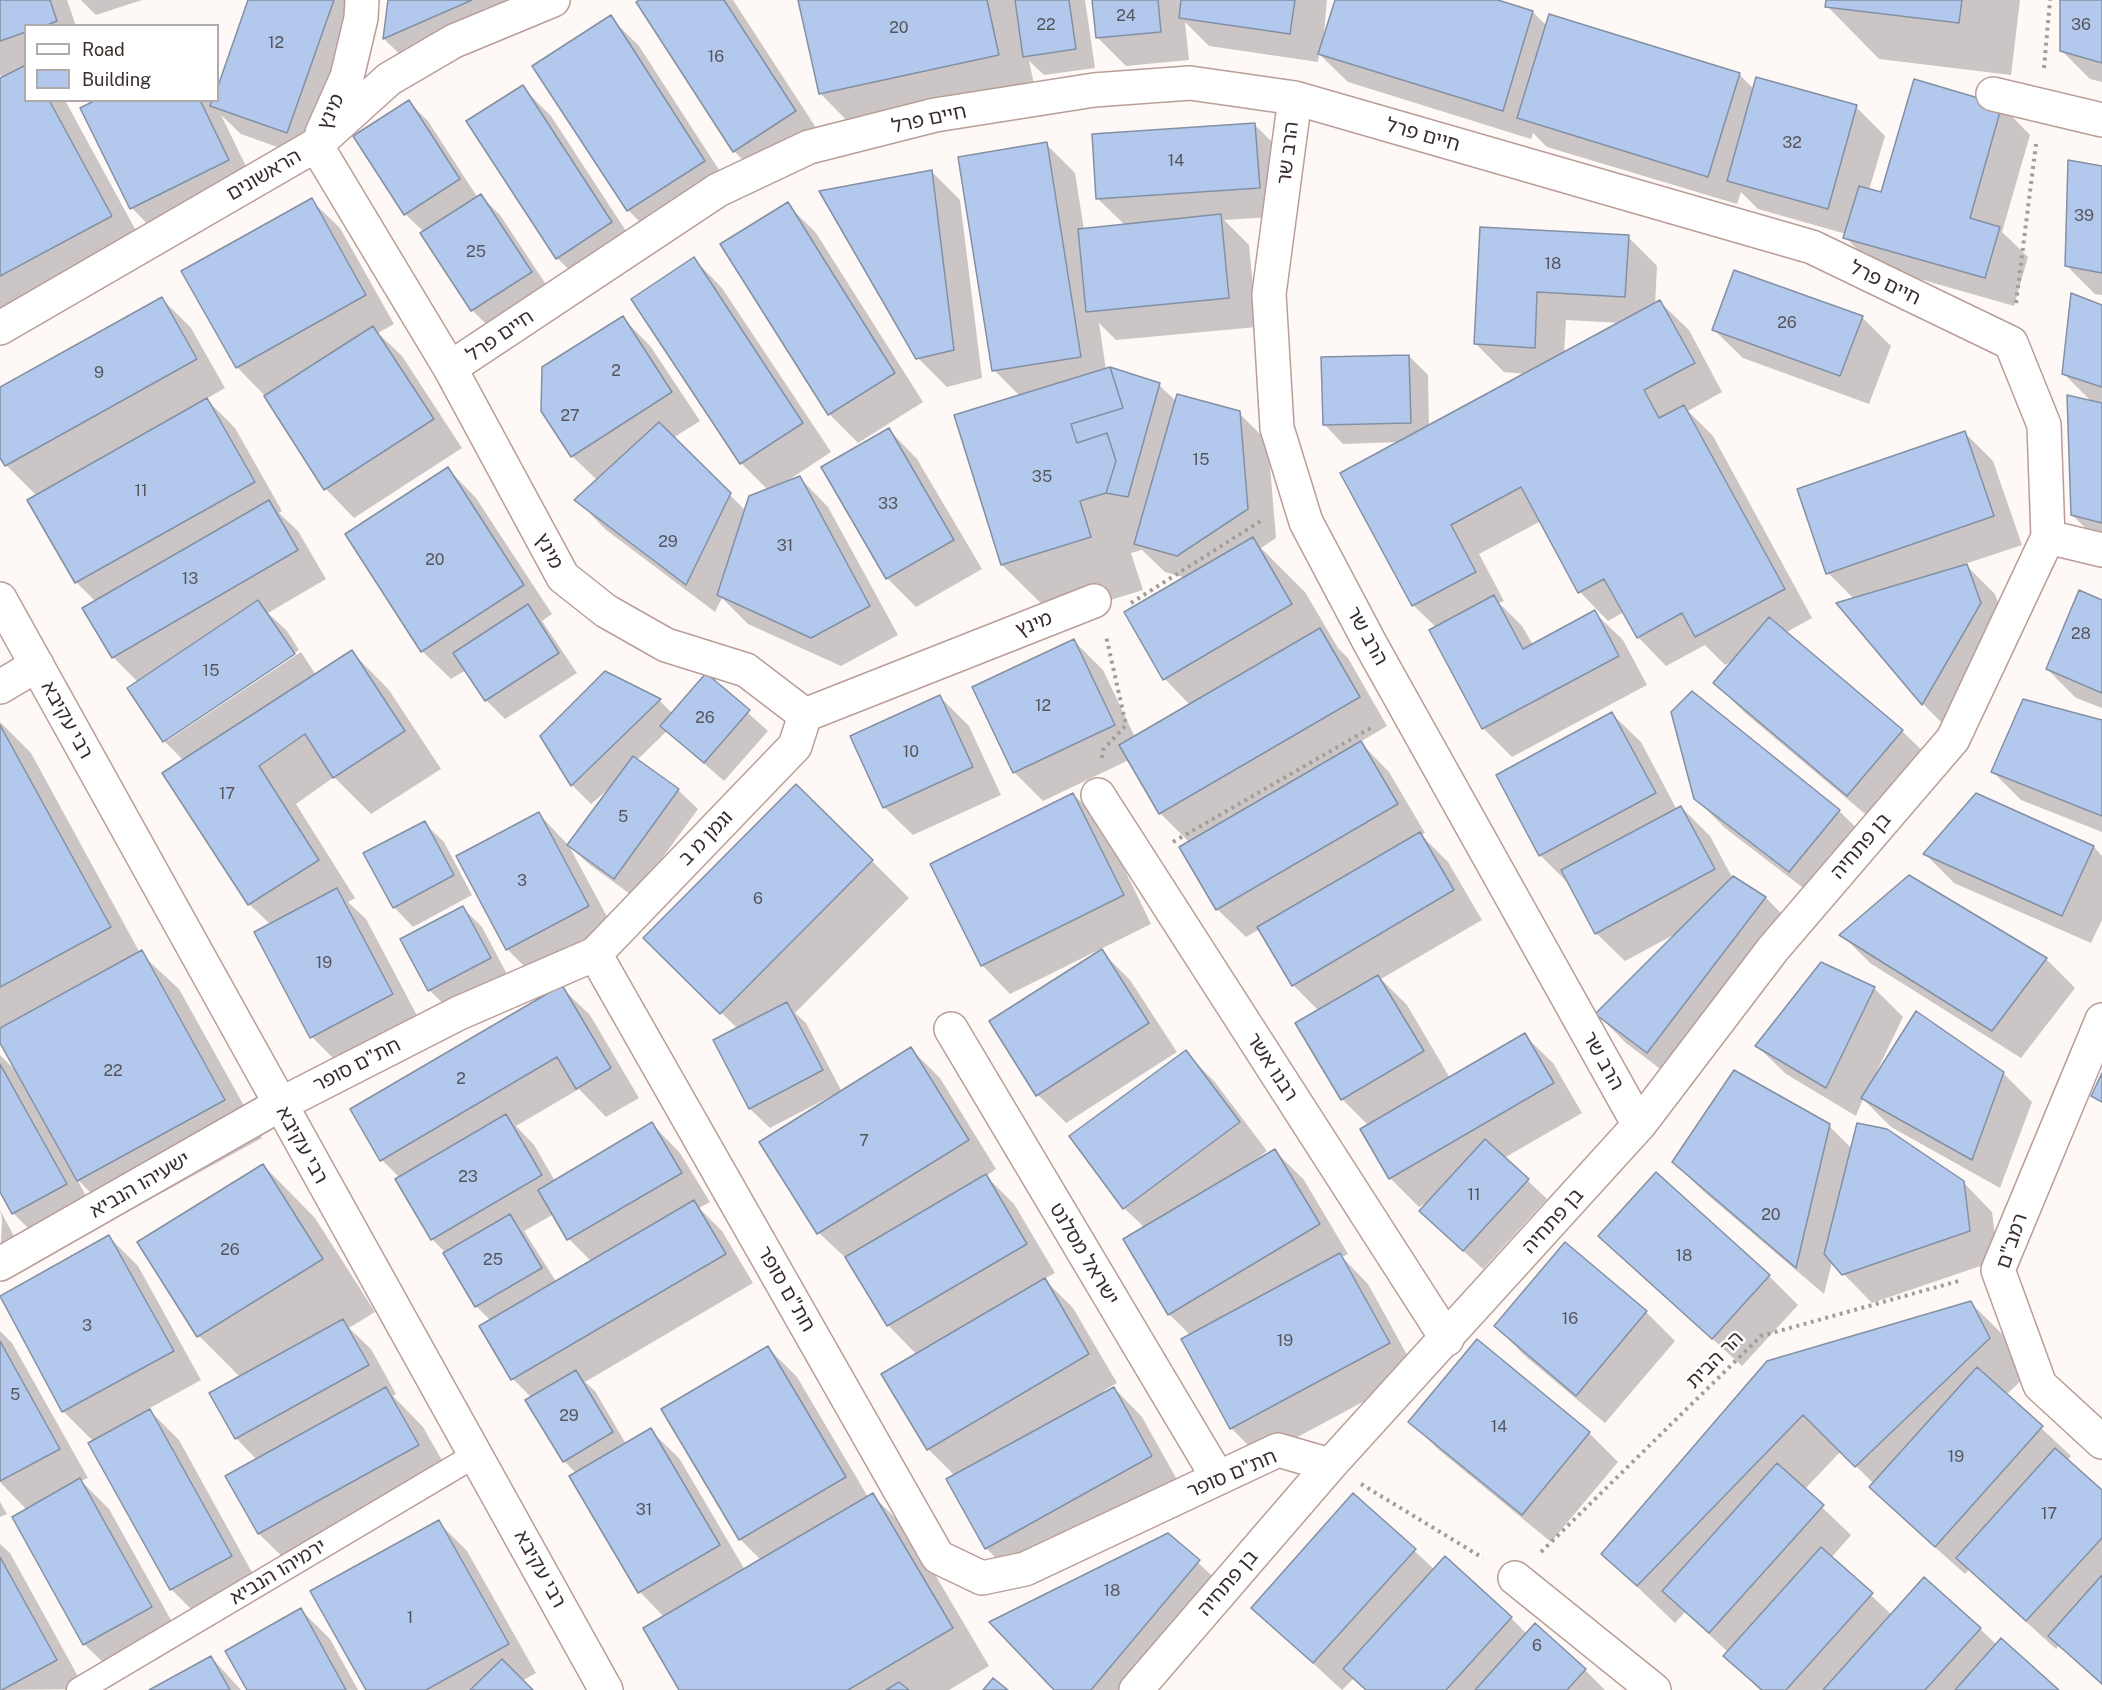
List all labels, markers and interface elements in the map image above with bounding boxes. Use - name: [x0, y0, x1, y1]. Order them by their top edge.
- house number: 24: [1116, 6, 1136, 26]
- house number: 22: [1036, 15, 1056, 35]
- house number: 36: [2071, 15, 2091, 35]
- house number: 20: [889, 18, 909, 38]
- legend: [24, 24, 219, 102]
- house number: 12: [268, 33, 284, 53]
- text: Road: [82, 39, 125, 60]
- house number: 16: [708, 47, 724, 67]
- text: Building: [82, 69, 151, 90]
- street label: מינץ: [312, 90, 350, 134]
- street label: חיים פרל: [889, 99, 969, 139]
- street label: חיים פרל: [1383, 113, 1463, 157]
- street label: הרב שר: [1272, 120, 1304, 186]
- house number: 32: [1782, 133, 1802, 153]
- street label: הראשונים: [222, 144, 306, 206]
- house number: 14: [1168, 151, 1184, 171]
- house number: 39: [2074, 206, 2094, 226]
- house number: 25: [466, 242, 486, 262]
- house number: 18: [1545, 254, 1561, 274]
- street label: חיים פרל: [1846, 256, 1924, 310]
- street label: חיים פרל: [462, 305, 538, 367]
- house number: 26: [1777, 313, 1797, 333]
- house number: 2: [611, 361, 621, 381]
- house number: 9: [94, 363, 104, 383]
- house number: 27: [560, 406, 580, 426]
- house number: 15: [1193, 450, 1209, 470]
- house number: 35: [1032, 467, 1052, 487]
- house number: 11: [134, 481, 148, 501]
- house number: 33: [878, 494, 898, 514]
- street label: מינץ: [530, 529, 568, 573]
- house number: 29: [658, 532, 678, 552]
- house number: 31: [777, 536, 793, 556]
- house number: 20: [425, 550, 445, 570]
- house number: 13: [182, 569, 198, 589]
- street label: הרב שר: [1341, 602, 1393, 670]
- street label: מינץ: [1012, 606, 1056, 642]
- house number: 28: [2071, 624, 2091, 644]
- house number: 15: [203, 661, 219, 681]
- street label: רבי עקיבא: [36, 677, 98, 763]
- house number: 12: [1035, 696, 1051, 716]
- house number: 26: [695, 708, 715, 728]
- house number: 10: [903, 742, 919, 762]
- house number: 17: [219, 784, 235, 804]
- street label: וגמן מ ב: [674, 805, 738, 871]
- house number: 5: [618, 807, 628, 827]
- street label: בן פתחיה: [1826, 808, 1896, 884]
- house number: 3: [517, 871, 527, 891]
- house number: 6: [753, 889, 763, 909]
- house number: 19: [316, 953, 332, 973]
- street label: הרב שר: [1577, 1027, 1629, 1095]
- street label: רבנו אשר: [1241, 1028, 1303, 1106]
- street label: חת"ם סופר: [309, 1033, 405, 1097]
- house number: 22: [103, 1061, 123, 1081]
- house number: 2: [456, 1069, 466, 1089]
- street label: רבי עקיבא: [271, 1102, 333, 1188]
- house number: 7: [859, 1131, 869, 1151]
- street label: ישעיהו הנביא: [86, 1147, 194, 1223]
- house number: 23: [458, 1167, 478, 1187]
- street label: בן פתחיה: [1517, 1183, 1589, 1259]
- house number: 11: [1467, 1185, 1481, 1205]
- street label: ישראל מסלנט: [1044, 1199, 1124, 1309]
- house number: 20: [1761, 1205, 1781, 1225]
- street label: רמב"ם: [1991, 1210, 2033, 1272]
- house number: 26: [220, 1240, 240, 1260]
- street label: חת"ם סופר: [752, 1242, 820, 1336]
- house number: 18: [1676, 1246, 1692, 1266]
- house number: 25: [483, 1250, 503, 1270]
- house number: 16: [1562, 1309, 1578, 1329]
- house number: 3: [82, 1316, 92, 1336]
- street label: הר הבית: [1681, 1326, 1749, 1394]
- house number: 19: [1277, 1331, 1293, 1351]
- house number: 5: [10, 1385, 20, 1405]
- house number: 29: [559, 1406, 579, 1426]
- house number: 14: [1491, 1417, 1507, 1437]
- street label: חת"ם סופר: [1184, 1444, 1280, 1504]
- house number: 19: [1948, 1447, 1964, 1467]
- house number: 31: [636, 1500, 652, 1520]
- house number: 17: [2041, 1504, 2057, 1524]
- street label: רבי עקיבא: [509, 1526, 571, 1612]
- street label: ירמיהו הנביא: [226, 1534, 330, 1610]
- street label: בן פתחיה: [1193, 1545, 1263, 1621]
- house number: 18: [1104, 1581, 1120, 1601]
- house number: 1: [407, 1608, 413, 1628]
- house number: 6: [1532, 1636, 1542, 1656]

